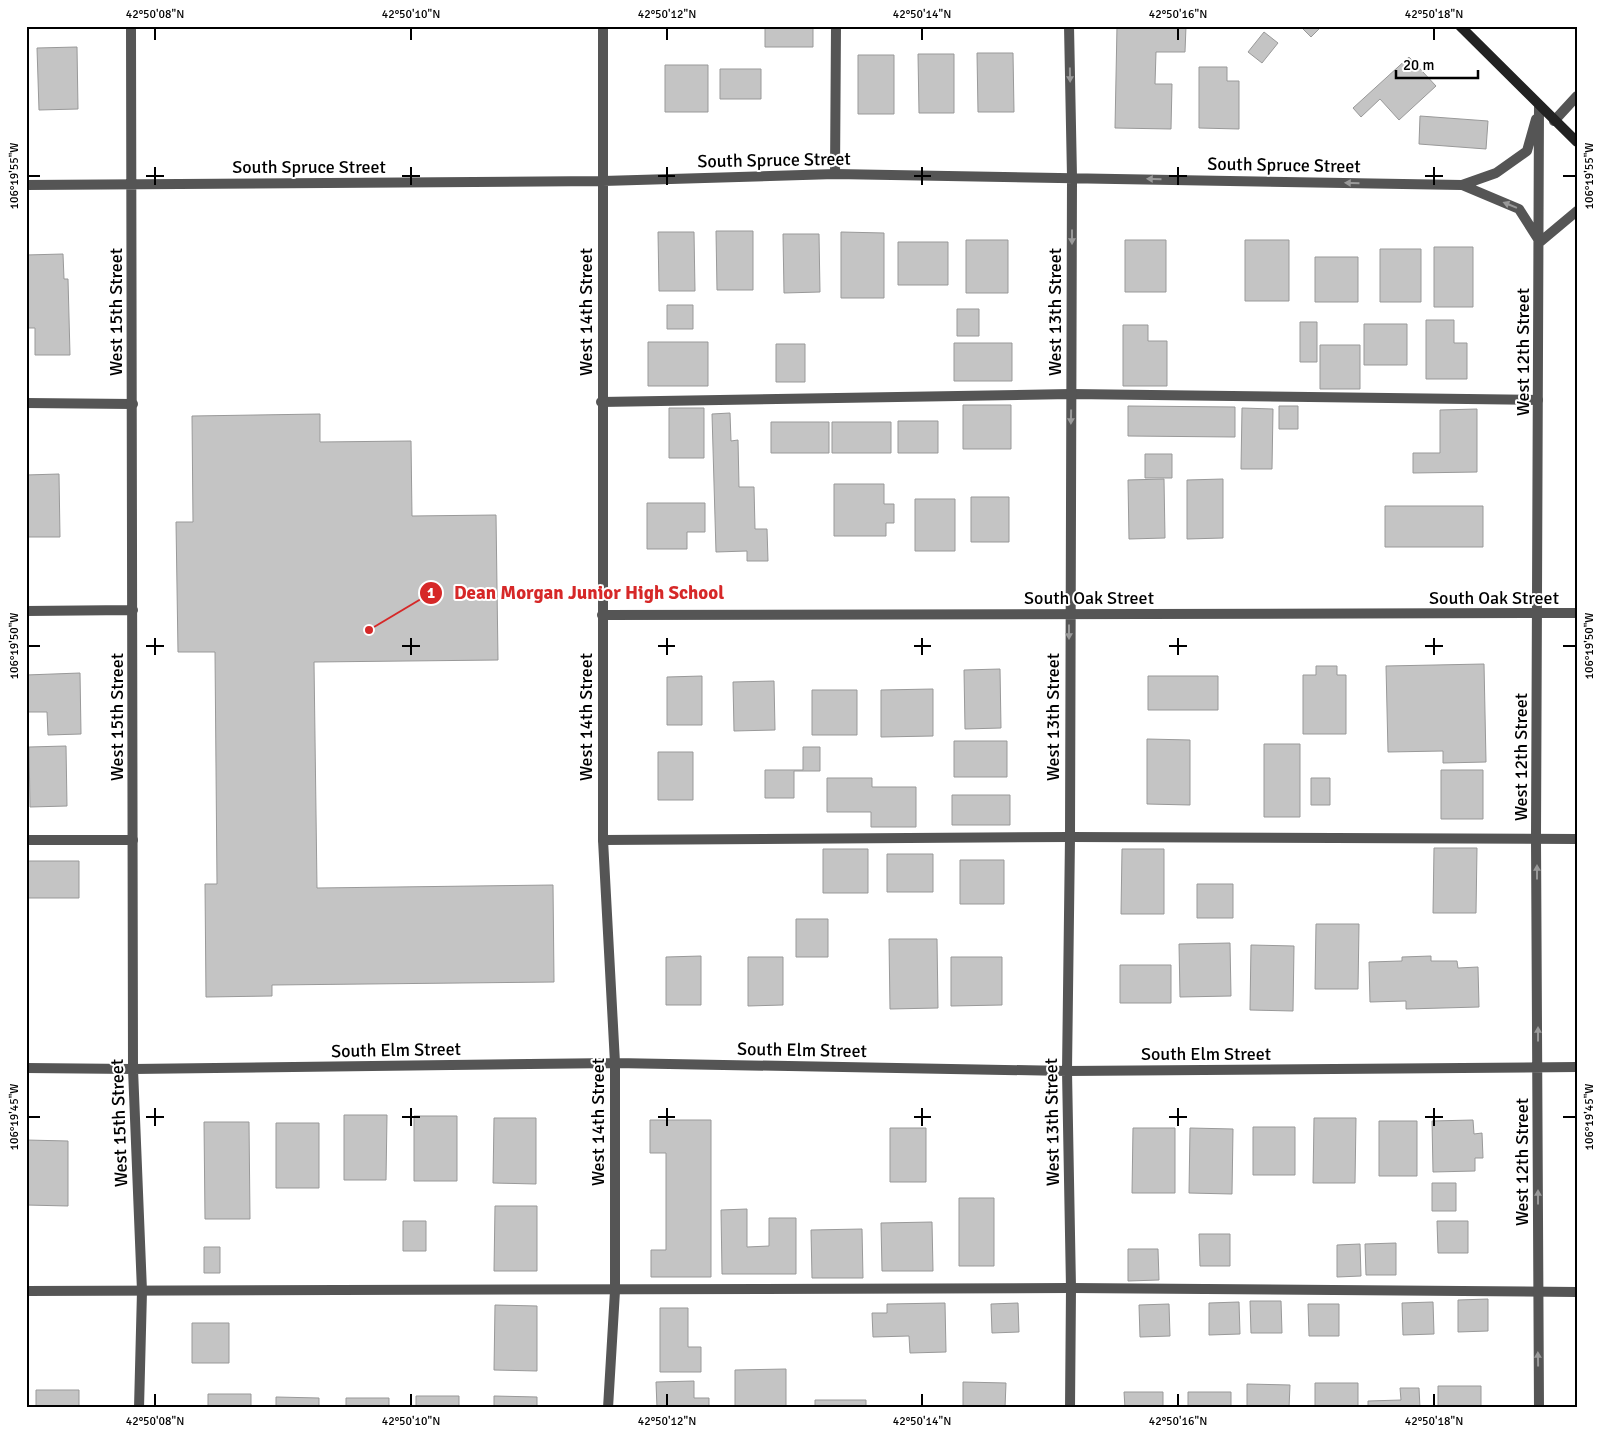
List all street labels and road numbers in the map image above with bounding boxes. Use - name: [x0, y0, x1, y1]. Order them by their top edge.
- street label: South Spruce Street: [697, 148, 851, 172]
- street label: South Spruce Street: [1207, 153, 1361, 177]
- street label: South Spruce Street: [232, 156, 386, 178]
- street label: West 15th Street: [105, 248, 127, 376]
- street label: West 14th Street: [575, 248, 597, 376]
- street label: West 13th Street: [1044, 248, 1066, 376]
- street label: West 12th Street: [1512, 288, 1534, 416]
- street label: South Oak Street: [1024, 587, 1154, 609]
- street label: South Oak Street: [1429, 587, 1559, 609]
- street label: West 15th Street: [106, 653, 128, 781]
- street label: West 14th Street: [575, 653, 597, 781]
- street label: West 13th Street: [1042, 653, 1064, 781]
- street label: West 12th Street: [1510, 693, 1532, 821]
- street label: South Elm Street: [331, 1038, 461, 1062]
- street label: South Elm Street: [737, 1038, 867, 1062]
- street label: South Elm Street: [1141, 1043, 1271, 1065]
- street label: West 14th Street: [587, 1058, 609, 1186]
- street label: West 13th Street: [1040, 1058, 1064, 1186]
- street label: West 15th Street: [106, 1059, 132, 1187]
- street label: West 12th Street: [1511, 1098, 1533, 1226]

